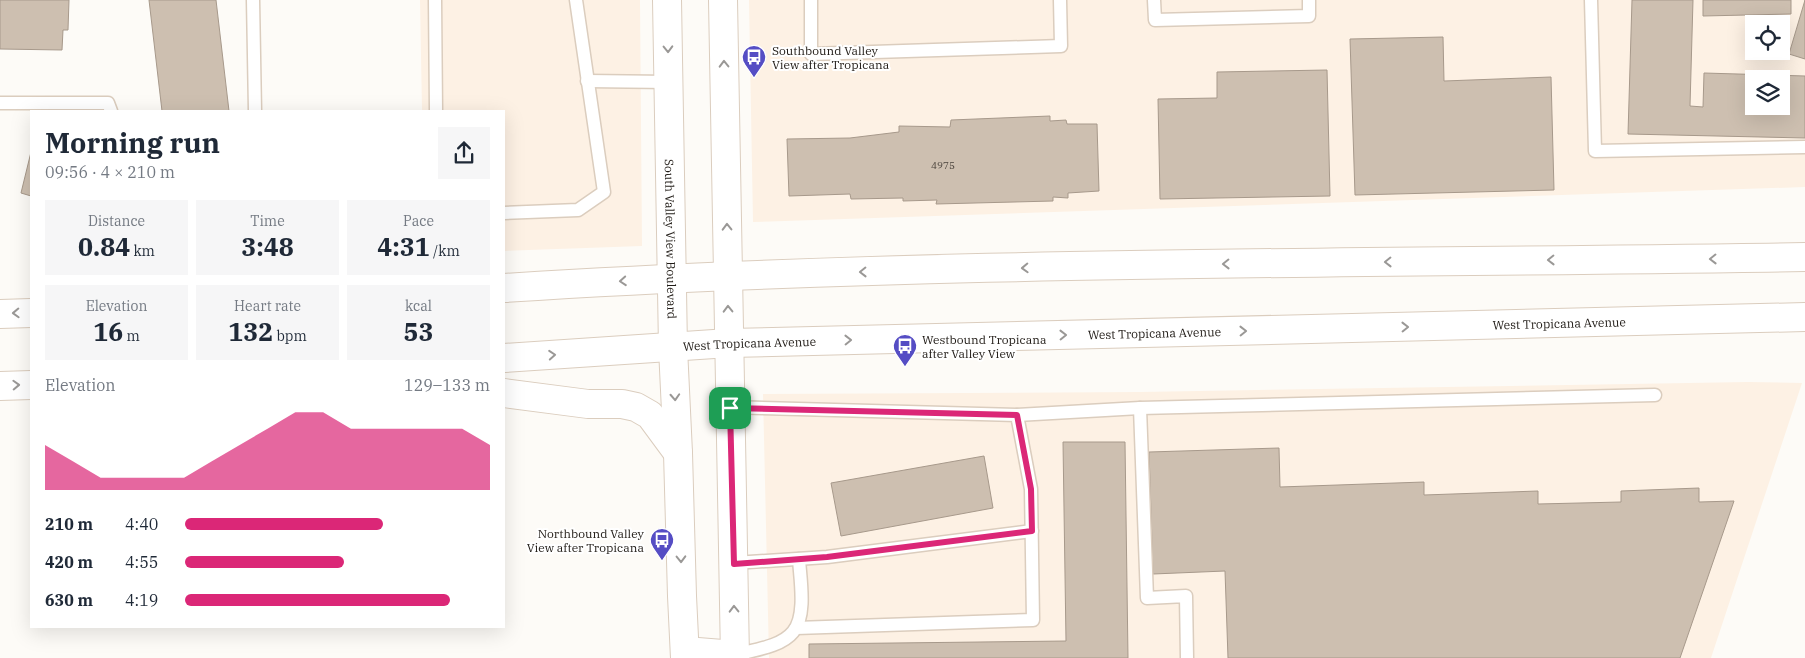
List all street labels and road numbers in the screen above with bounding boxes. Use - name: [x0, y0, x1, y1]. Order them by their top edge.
- street label: South Valley View Boulevard: [662, 159, 680, 319]
- street label: West Tropicana Avenue: [1492, 314, 1626, 332]
- street label: West Tropicana Avenue: [1088, 324, 1221, 342]
- street label: West Tropicana Avenue: [682, 333, 816, 354]

